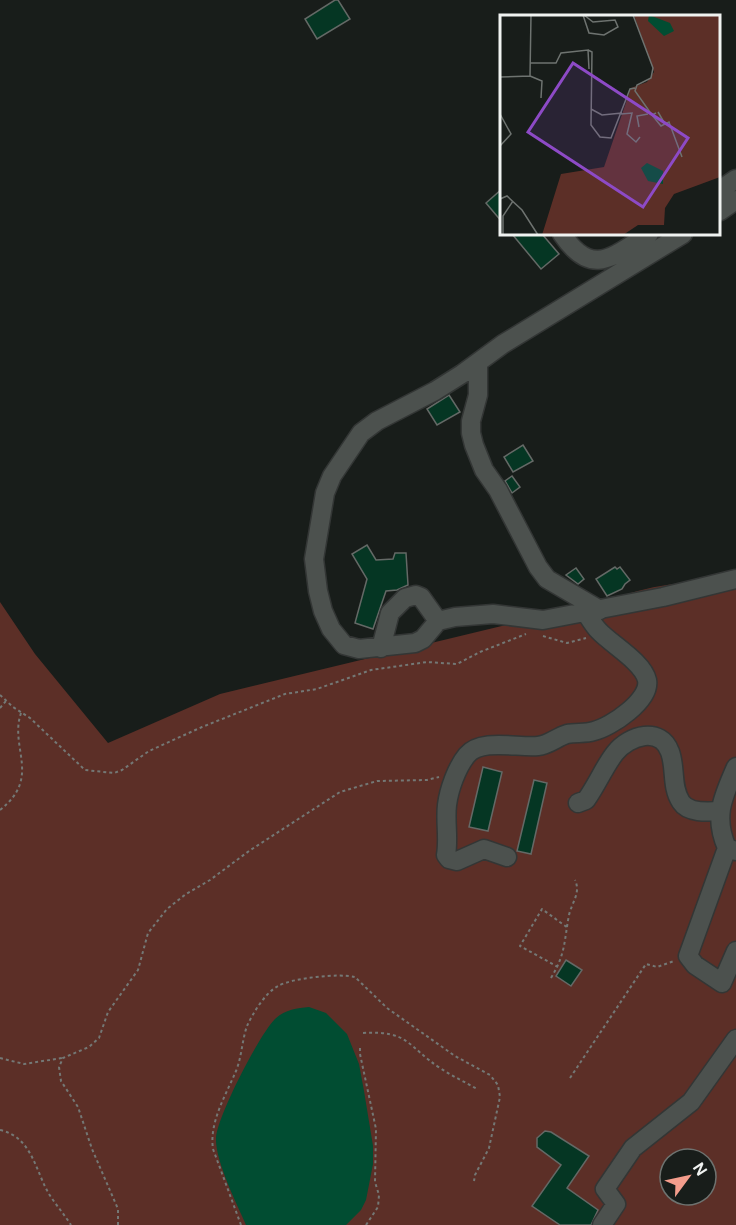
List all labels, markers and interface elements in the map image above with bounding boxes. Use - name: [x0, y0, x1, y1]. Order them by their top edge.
- inset map: [500, 15, 721, 236]
- north arrow: [658, 1147, 718, 1207]
- text: N: [688, 1158, 712, 1180]

